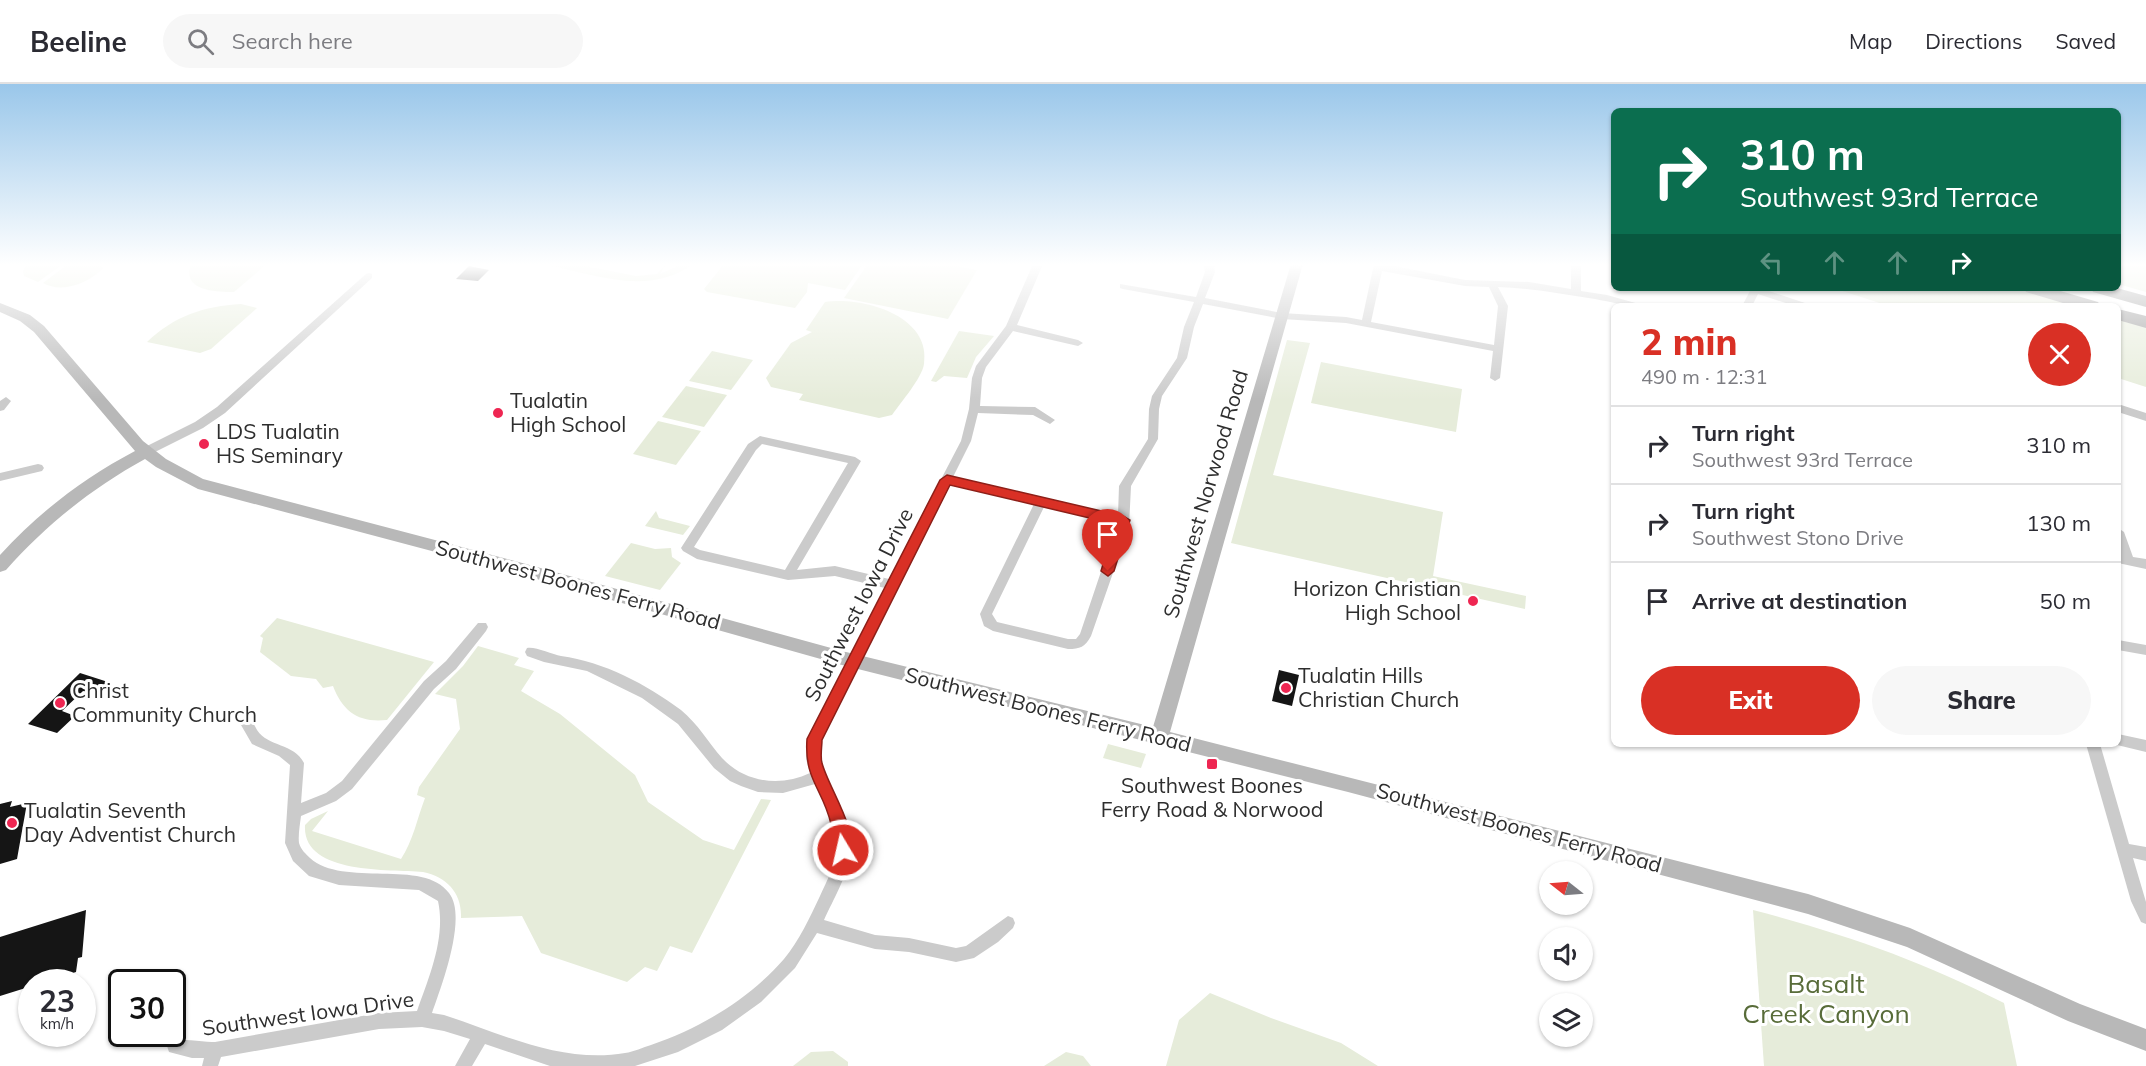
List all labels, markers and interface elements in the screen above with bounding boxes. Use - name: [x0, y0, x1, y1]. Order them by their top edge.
- search box: [163, 14, 583, 68]
- text: Beeline: [30, 24, 127, 59]
- icon: search: [184, 25, 217, 58]
- text: Search here: [232, 27, 353, 55]
- text: Map: [1849, 28, 1892, 54]
- text: Directions: [1925, 28, 2022, 54]
- text: Saved: [2055, 28, 2116, 54]
- text: 310 m: [1740, 128, 1865, 181]
- icon: right: [1641, 132, 1719, 210]
- text: Southwest 93rd Terrace: [1740, 180, 2038, 214]
- icon: left: [1755, 246, 1788, 279]
- icon: ahead: [1818, 246, 1851, 279]
- icon: ahead: [1881, 246, 1914, 279]
- icon: right: [1944, 246, 1977, 279]
- text: 2 min: [1641, 319, 1737, 364]
- button: close: [2028, 323, 2091, 386]
- text: 490 m · 12:31: [1641, 364, 1767, 389]
- street label: Southwest Norwood Road: [1157, 367, 1253, 621]
- place label: Tualatin High School: [510, 387, 626, 437]
- marker: Tualatin High School: [491, 406, 505, 420]
- place label: LDS Tualatin HS Seminary: [216, 418, 343, 468]
- text: Turn right: [1692, 419, 1795, 447]
- icon: right: [1641, 429, 1674, 462]
- text: 310 m: [2026, 431, 2091, 459]
- marker: LDS Tualatin HS Seminary: [197, 437, 211, 451]
- text: Southwest 93rd Terrace: [1692, 447, 1913, 472]
- text: Turn right: [1692, 497, 1795, 525]
- street label: Southwest Iowa Drive: [798, 504, 918, 706]
- icon: right: [1641, 507, 1674, 540]
- pin: [1082, 509, 1133, 571]
- text: 130 m: [2026, 509, 2091, 537]
- icon: arrive: [1091, 518, 1124, 551]
- text: Southwest Stono Drive: [1692, 525, 1904, 550]
- street label: Southwest Boones Ferry Road: [433, 533, 724, 635]
- place label: Horizon Christian High School: [1293, 575, 1461, 625]
- icon: arrive: [1641, 585, 1674, 618]
- text: Arrive at destination: [1692, 587, 1907, 615]
- text: 50 m: [2040, 587, 2091, 615]
- marker: Horizon Christian High School: [1466, 594, 1480, 608]
- street label: Southwest Boones Ferry Road: [902, 661, 1194, 757]
- place label: Tualatin Hills Christian Church: [1298, 662, 1459, 712]
- button: Exit: [1641, 666, 1860, 735]
- button: Share: [1872, 666, 2091, 735]
- place label: Christ Community Church: [72, 677, 257, 727]
- marker: Tualatin Hills Christian Church: [1279, 681, 1293, 695]
- marker: Christ Community Church: [53, 696, 67, 710]
- marker: Southwest Boones Ferry Road & Norwood: [1205, 757, 1219, 771]
- place label: Southwest Boones Ferry Road & Norwood: [1101, 772, 1323, 822]
- street label: Southwest Boones Ferry Road: [1374, 776, 1665, 878]
- place label: Tualatin Seventh Day Adventist Church: [24, 797, 236, 847]
- marker: Tualatin Seventh Day Adventist Church: [5, 816, 19, 830]
- position arrow: [811, 818, 875, 882]
- north arrow: [1539, 861, 1593, 915]
- map controls: [1539, 861, 1593, 1047]
- button: sound: [1539, 927, 1593, 981]
- park label: Basalt Creek Canyon: [1742, 967, 1910, 1030]
- speed limit sign: 30: [108, 969, 186, 1047]
- text: 23: [39, 982, 75, 1020]
- street label: Southwest Iowa Drive: [200, 985, 415, 1041]
- button: layers: [1539, 993, 1593, 1047]
- text: km/h: [40, 1014, 74, 1033]

